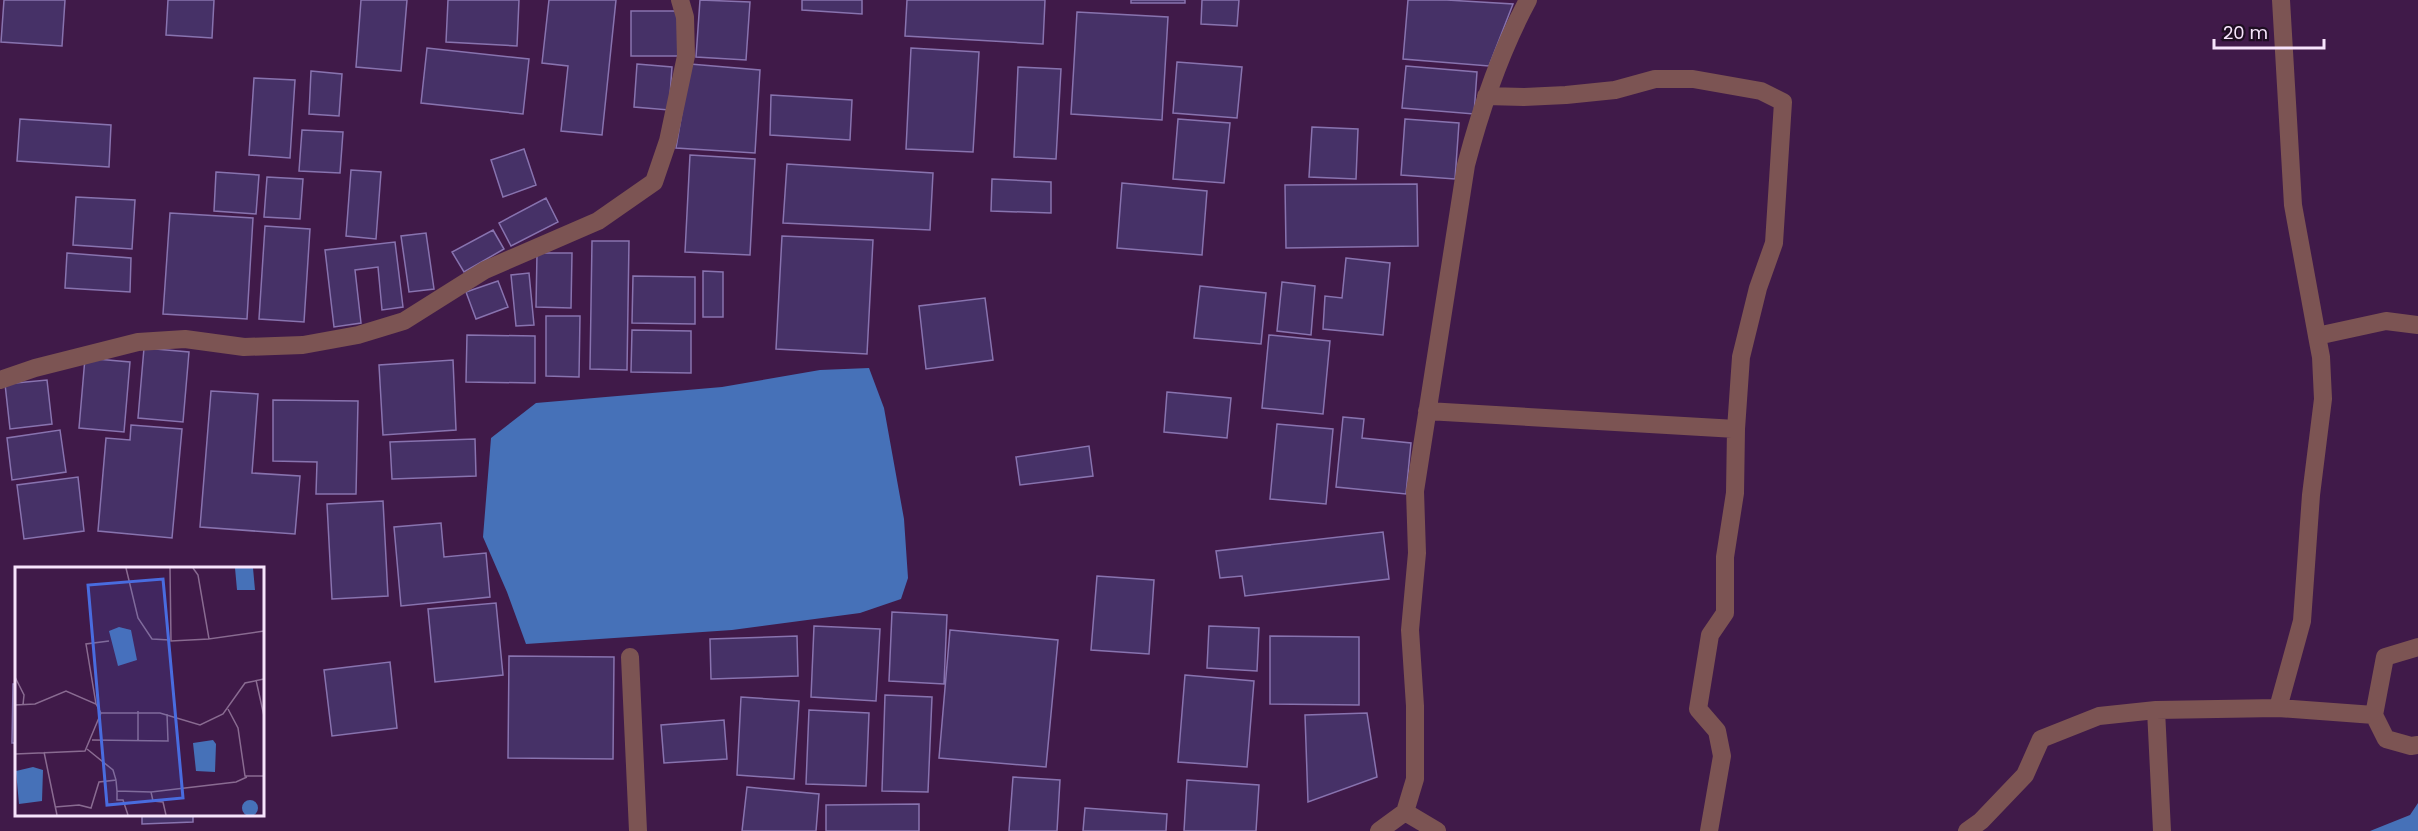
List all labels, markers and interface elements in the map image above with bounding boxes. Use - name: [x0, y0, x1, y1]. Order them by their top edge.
- scale bar: [2214, 12, 2324, 50]
- text: 20 m: [2223, 20, 2268, 45]
- inset map: [15, 567, 264, 816]

